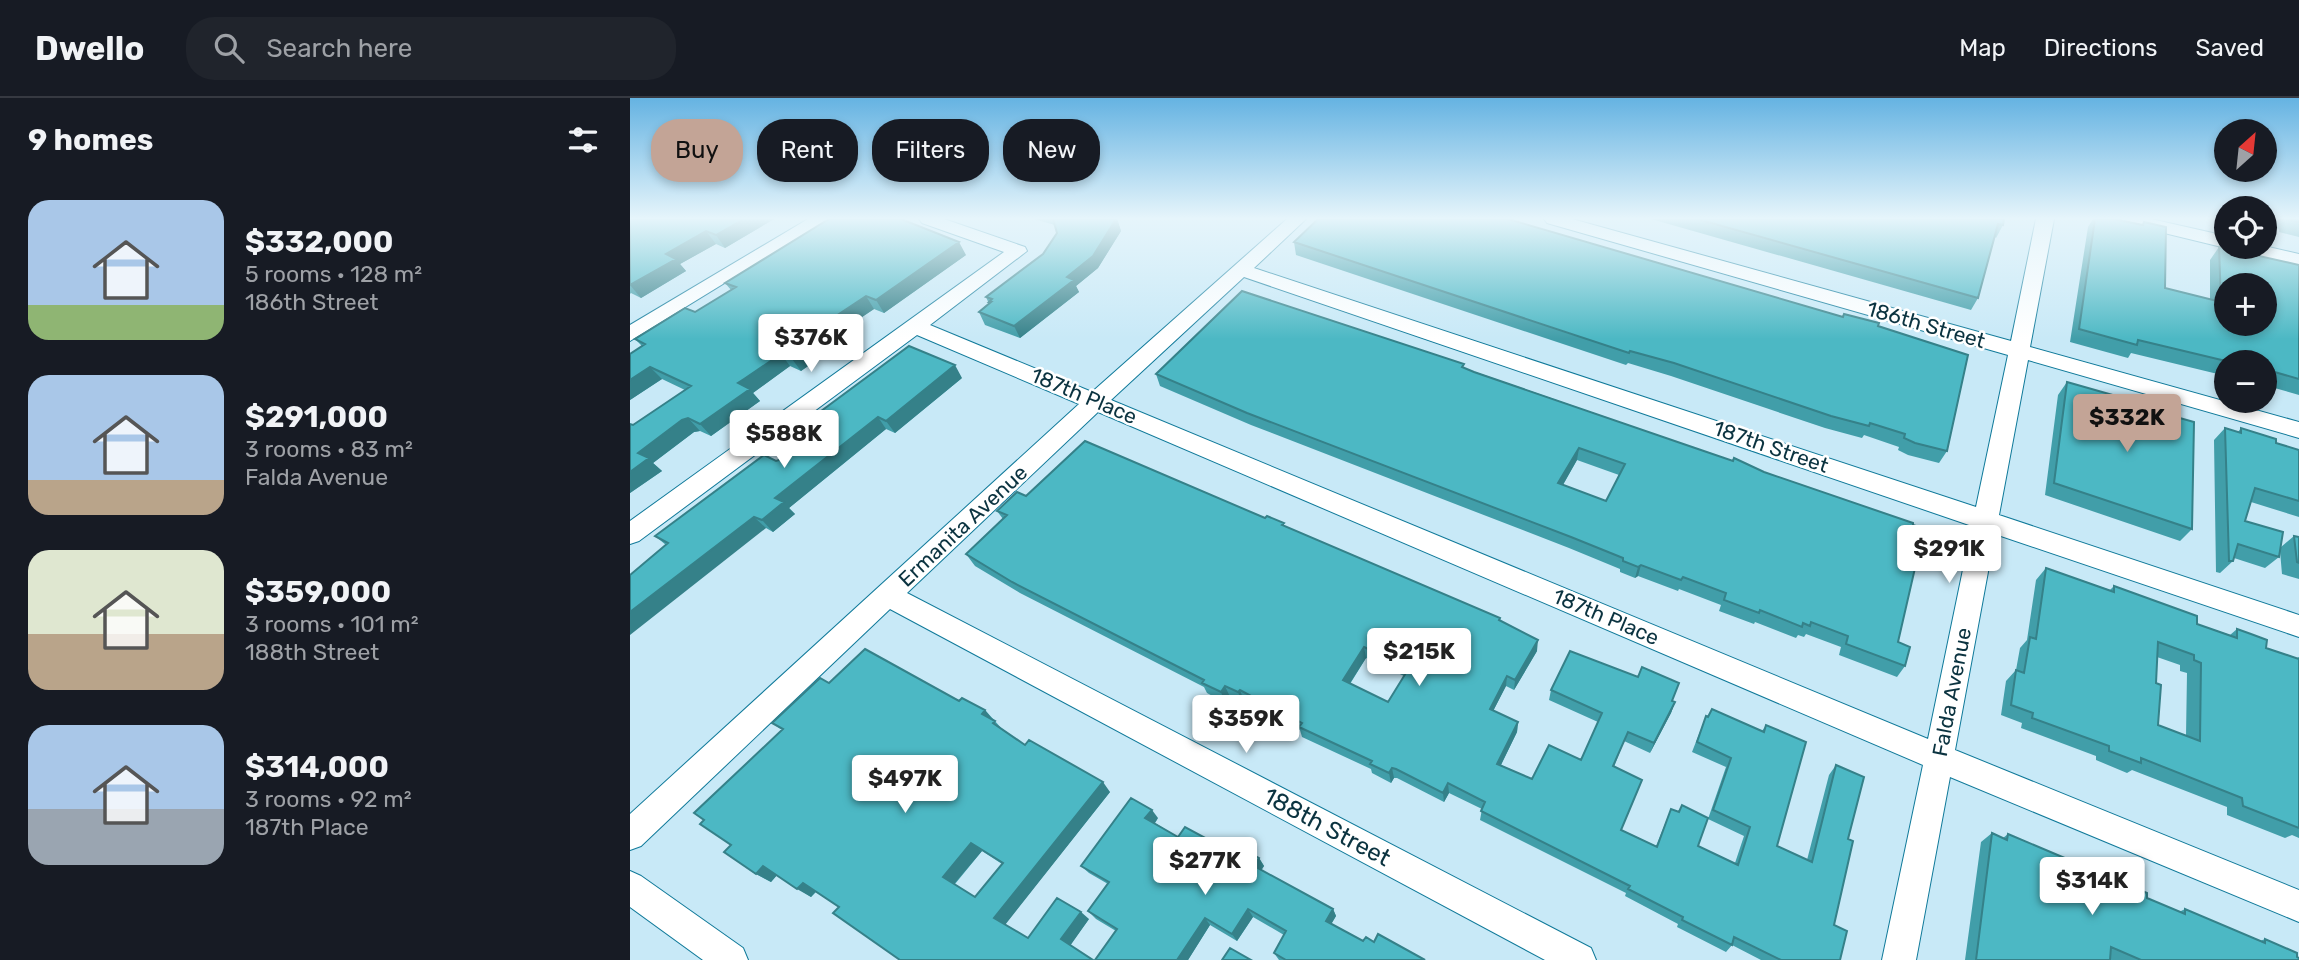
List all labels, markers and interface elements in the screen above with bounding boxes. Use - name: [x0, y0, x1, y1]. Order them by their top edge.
- search box: [186, 17, 676, 80]
- text: Dwello: [35, 29, 144, 68]
- icon: search: [210, 29, 248, 67]
- text: Search here: [266, 33, 412, 64]
- text: Map: [1959, 34, 2006, 62]
- text: Directions: [2044, 34, 2157, 62]
- text: Saved: [2195, 34, 2264, 62]
- chip: Buy: [651, 119, 743, 182]
- chip: Rent: [757, 119, 858, 182]
- chip: Filters: [872, 119, 989, 182]
- chip: New: [1003, 119, 1100, 182]
- north arrow: [2214, 119, 2277, 182]
- map controls: [2214, 119, 2277, 413]
- icon: filters: [564, 121, 602, 159]
- text: 9 homes: [28, 122, 153, 158]
- button: locate: [2214, 196, 2277, 259]
- text: $332,000: [245, 224, 393, 260]
- icon: home: [84, 228, 168, 312]
- text: 5 rooms · 128 m²: [245, 260, 422, 288]
- button: +: [2214, 273, 2277, 336]
- text: 186th Street: [245, 288, 378, 316]
- street label: 186th Street: [1864, 296, 1988, 353]
- pin: $376K: [762, 314, 860, 374]
- text: $376K: [774, 323, 848, 351]
- button: −: [2214, 350, 2277, 413]
- street label: 187th Place: [1027, 362, 1141, 429]
- pin: $332K: [2078, 394, 2176, 454]
- text: $291,000: [245, 399, 388, 435]
- icon: home: [84, 403, 168, 487]
- text: $332K: [2089, 403, 2165, 431]
- pin: $588K: [735, 410, 833, 470]
- street label: 187th Street: [1710, 415, 1832, 478]
- text: $588K: [746, 419, 822, 447]
- text: 3 rooms · 83 m²: [245, 435, 413, 463]
- street label: Ermanita Avenue: [893, 460, 1032, 592]
- text: Falda Avenue: [245, 463, 388, 491]
- pin: $291K: [1900, 526, 1998, 585]
- text: $291K: [1913, 534, 1985, 562]
- text: $359,000: [245, 574, 391, 610]
- icon: home: [84, 578, 168, 662]
- street label: 187th Place: [1549, 583, 1663, 650]
- text: 3 rooms · 101 m²: [245, 610, 419, 638]
- street label: Falda Avenue: [1927, 625, 1976, 758]
- pin: $215K: [1370, 628, 1468, 688]
- text: $215K: [1383, 637, 1455, 665]
- text: 188th Street: [245, 638, 379, 666]
- pin: $359K: [1197, 696, 1295, 755]
- text: $359K: [1208, 704, 1284, 732]
- text: $314,000: [245, 749, 389, 785]
- icon: home: [84, 753, 168, 837]
- pin: $497K: [856, 756, 954, 815]
- text: $497K: [868, 764, 942, 792]
- street label: 188th Street: [1259, 782, 1395, 872]
- text: 3 rooms · 92 m²: [245, 785, 411, 813]
- text: 187th Place: [245, 813, 369, 841]
- pin: $277K: [1156, 838, 1254, 897]
- text: $277K: [1169, 846, 1241, 874]
- pin: $314K: [2043, 858, 2141, 917]
- text: $314K: [2056, 866, 2128, 894]

